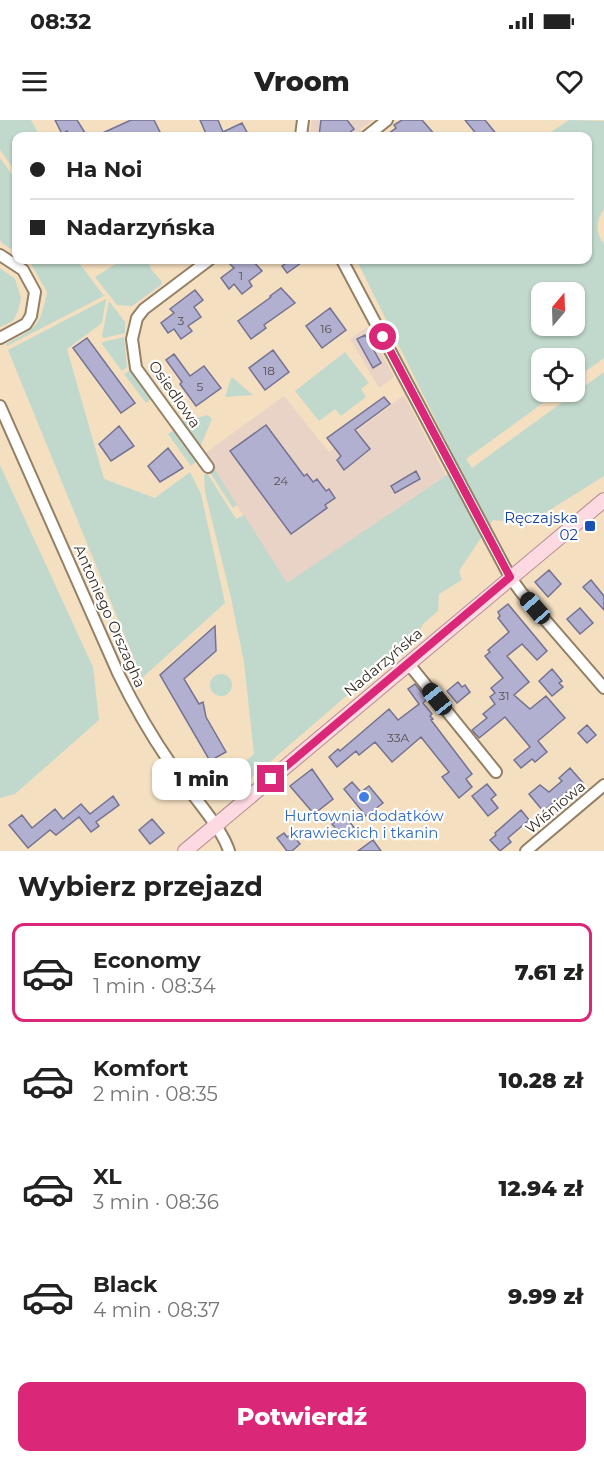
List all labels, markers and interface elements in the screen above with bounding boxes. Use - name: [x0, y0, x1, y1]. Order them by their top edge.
- text: 08:32: [30, 8, 91, 35]
- icon: menu: [18, 65, 51, 98]
- text: Vroom: [254, 65, 350, 98]
- icon: heart: [553, 65, 586, 98]
- text: Ha Noi: [66, 156, 142, 183]
- text: Nadarzyńska: [66, 214, 215, 241]
- house number: 1: [239, 268, 243, 283]
- north arrow: [531, 282, 585, 336]
- map controls: [531, 282, 585, 402]
- house number: 3: [178, 313, 185, 328]
- house number: 16: [320, 321, 332, 336]
- route start: [369, 323, 396, 350]
- button: locate: [531, 348, 585, 402]
- street label: Osiedlowa: [145, 357, 205, 431]
- house number: 18: [263, 363, 275, 378]
- house number: 5: [197, 379, 204, 394]
- house number: 24: [274, 473, 288, 488]
- place label: Ręczajska 02: [504, 508, 578, 544]
- marker: Ręczajska 02: [583, 519, 597, 533]
- street label: Antoniego Orszagha: [70, 542, 150, 690]
- car: [516, 589, 554, 627]
- street label: Nadarzyńska: [340, 624, 426, 700]
- car: [419, 679, 455, 719]
- house number: 31: [498, 688, 510, 703]
- house number: 33A: [387, 730, 409, 745]
- callout: 1 min: [151, 758, 250, 800]
- route end: [257, 765, 284, 792]
- text: 1 min: [174, 767, 229, 791]
- street label: Wiśniowa: [521, 776, 589, 838]
- marker: Hurtownia dodatków krawieckich i tkanin: [357, 790, 371, 804]
- place label: Hurtownia dodatków krawieckich i tkanin: [284, 806, 444, 842]
- text: Wybierz przejazd: [18, 870, 263, 903]
- icon: car: [21, 946, 75, 1000]
- text: Economy: [93, 947, 201, 974]
- text: 7.61 zł: [515, 959, 583, 986]
- text: 1 min · 08:34: [93, 974, 216, 998]
- icon: car: [21, 1054, 75, 1108]
- text: Komfort: [93, 1055, 188, 1082]
- text: 10.28 zł: [499, 1067, 583, 1094]
- text: 2 min · 08:35: [93, 1082, 218, 1106]
- icon: car: [21, 1162, 75, 1216]
- text: XL: [93, 1163, 122, 1190]
- text: 12.94 zł: [499, 1175, 583, 1202]
- text: 3 min · 08:36: [93, 1190, 219, 1214]
- icon: car: [21, 1270, 75, 1324]
- text: Black: [93, 1271, 157, 1298]
- text: 9.99 zł: [508, 1283, 583, 1310]
- text: 4 min · 08:37: [93, 1298, 220, 1322]
- button: Potwierdź: [18, 1382, 586, 1451]

